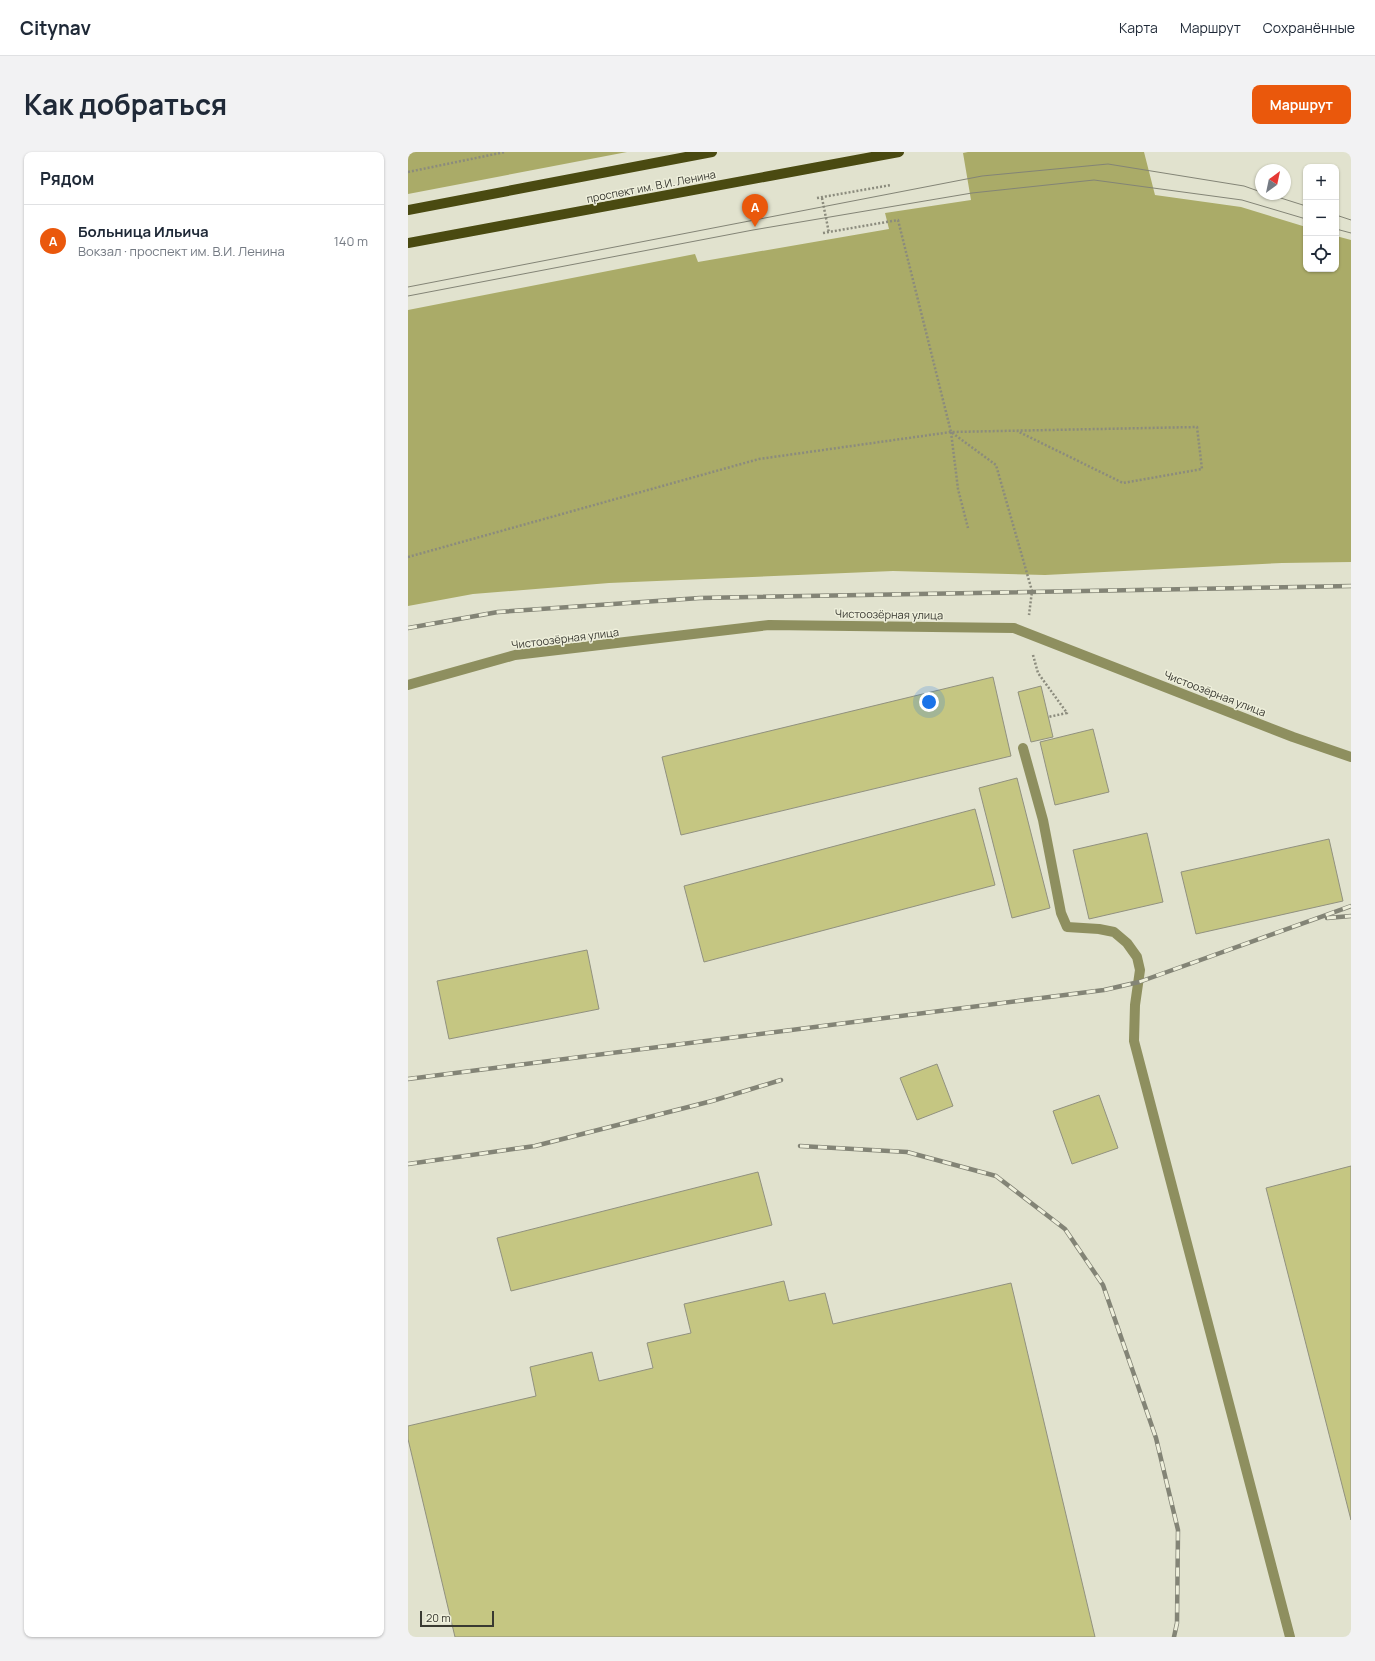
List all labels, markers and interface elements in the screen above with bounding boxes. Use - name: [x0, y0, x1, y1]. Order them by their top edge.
- text: Citynav: [20, 15, 91, 41]
- text: Карта: [1119, 18, 1158, 37]
- text: Маршрут: [1180, 18, 1241, 37]
- text: Сохранённые: [1263, 18, 1355, 37]
- text: Как добраться: [24, 85, 227, 123]
- button: Маршрут: [1252, 85, 1351, 124]
- north arrow: [1255, 164, 1291, 200]
- map controls: [1303, 164, 1339, 272]
- button: +: [1303, 164, 1339, 200]
- street label: проспект им. В.И. Ленина: [585, 166, 717, 206]
- text: Рядом: [40, 167, 94, 190]
- pin: A: [742, 194, 768, 227]
- button: −: [1303, 200, 1339, 236]
- text: Больница Ильича: [78, 221, 209, 242]
- text: A: [49, 232, 57, 250]
- text: 140 m: [334, 232, 368, 250]
- button: locate: [1303, 236, 1339, 272]
- text: Вокзал · проспект им. В.И. Ленина: [78, 242, 285, 260]
- street label: Чистоозёрная улица: [835, 606, 943, 622]
- street label: Чистоозёрная улица: [510, 624, 620, 652]
- street label: Чистоозёрная улица: [1162, 667, 1268, 719]
- your location: [919, 692, 939, 712]
- scale bar: [420, 1609, 494, 1628]
- text: 20 m: [426, 1610, 451, 1625]

